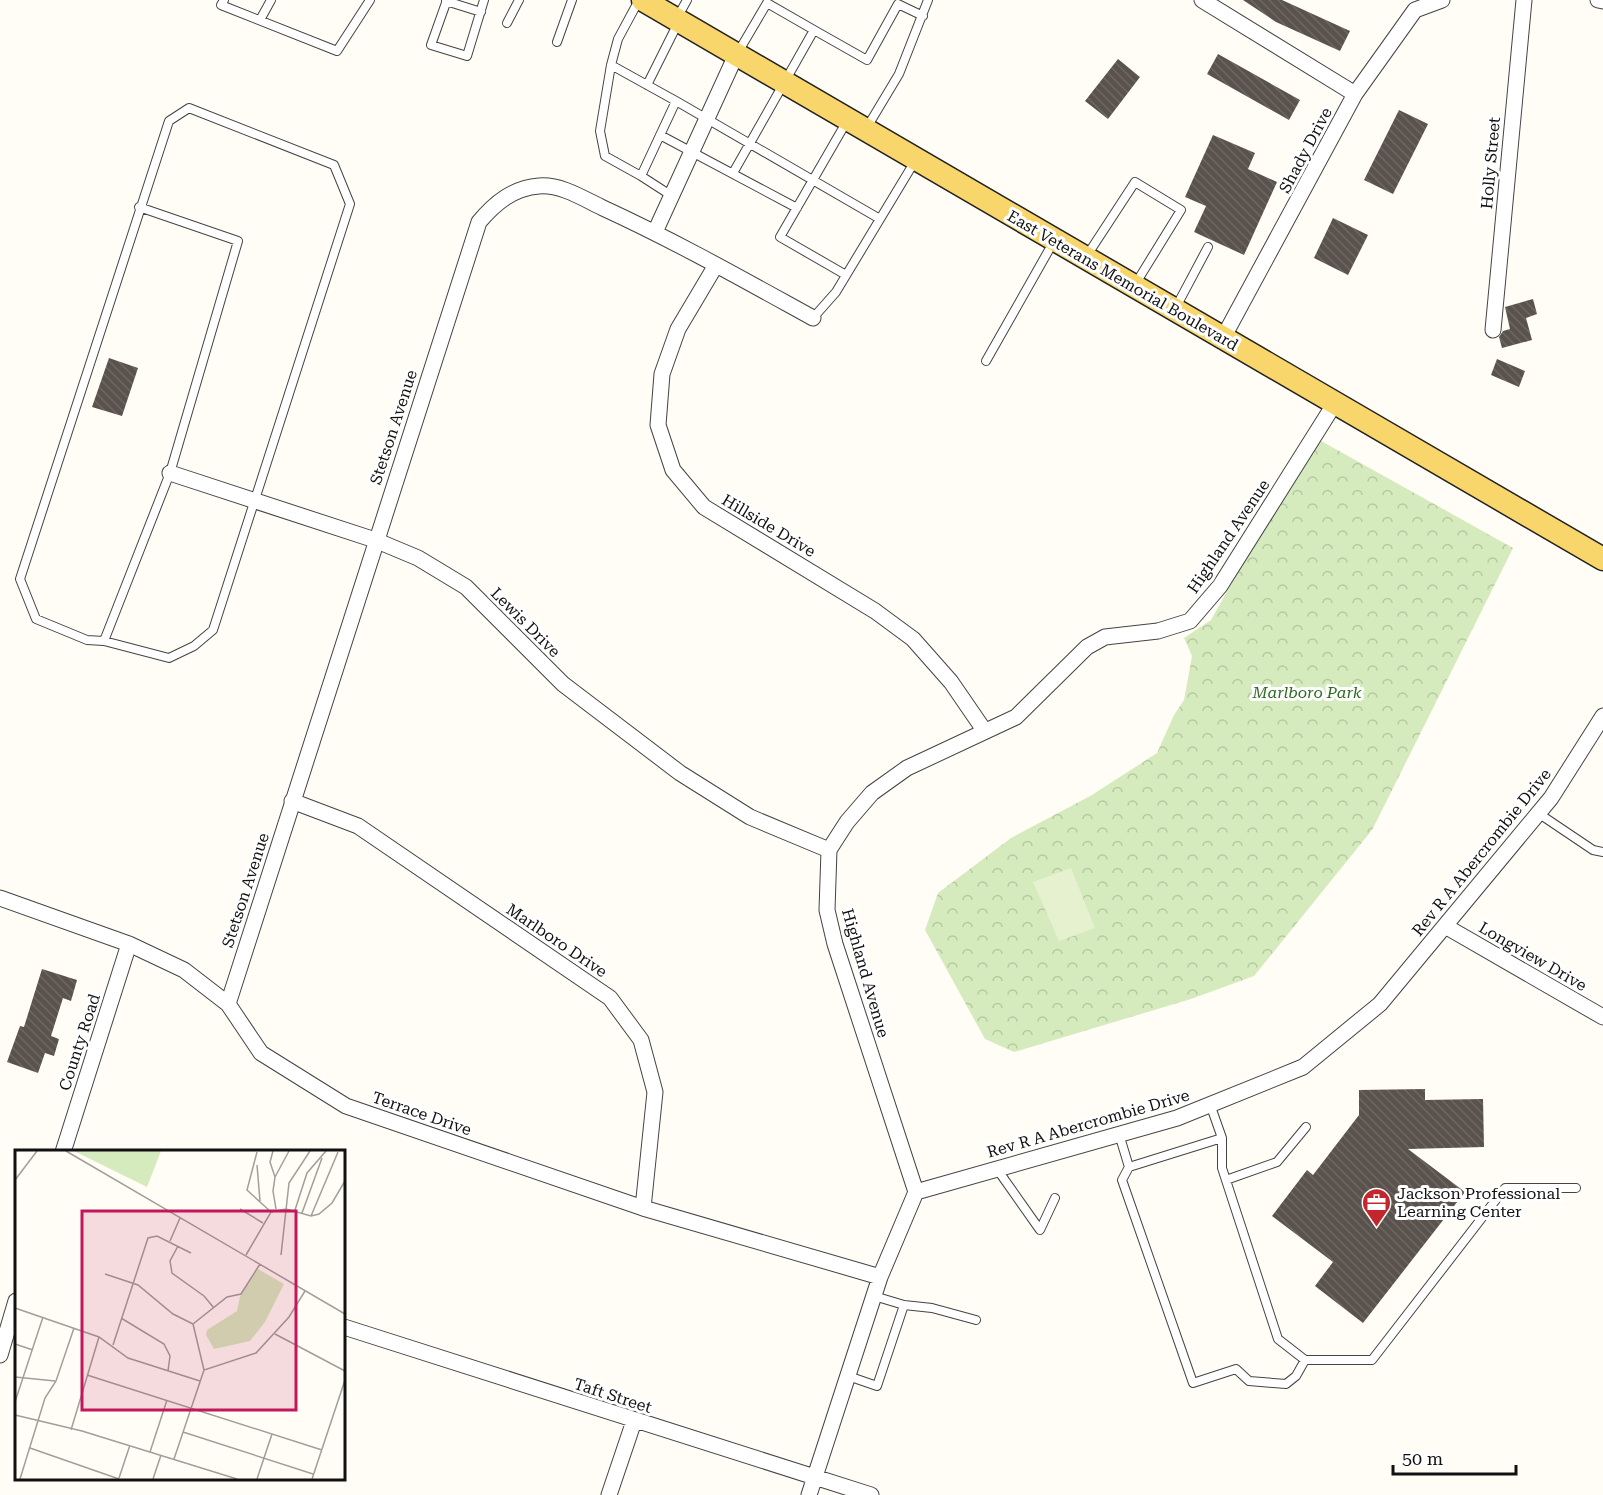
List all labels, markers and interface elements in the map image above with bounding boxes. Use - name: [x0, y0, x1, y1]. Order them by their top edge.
- street label: Shady Drive: [1275, 104, 1336, 196]
- street label: Holly Street: [1477, 116, 1504, 210]
- street label: East Veterans Memorial Boulevard: [1004, 206, 1242, 355]
- street label: Stetson Avenue: [366, 367, 421, 487]
- street label: Highland Avenue: [1183, 476, 1274, 597]
- street label: Hillside Drive: [718, 490, 819, 561]
- street label: Lewis Drive: [487, 584, 564, 661]
- park label: Marlboro Park: [1252, 683, 1362, 702]
- street label: Rev R A Abercrombie Drive: [1408, 765, 1555, 940]
- street label: Stetson Avenue: [218, 830, 273, 950]
- street label: Marlboro Drive: [503, 900, 611, 981]
- street label: Highland Avenue: [838, 906, 893, 1040]
- street label: Longview Drive: [1475, 918, 1590, 995]
- street label: County Road: [55, 991, 104, 1093]
- street label: Rev R A Abercrombie Drive: [985, 1085, 1192, 1162]
- street label: Terrace Drive: [370, 1088, 474, 1139]
- inset map: [15, 1150, 345, 1480]
- place label: Jackson Professional Learning Center: [1397, 1184, 1560, 1221]
- office icon: Jackson Professional Learning Center: [1360, 1186, 1392, 1228]
- street label: Taft Street: [571, 1374, 654, 1417]
- scale bar: [1393, 1438, 1516, 1476]
- text: 50 m: [1402, 1448, 1443, 1469]

